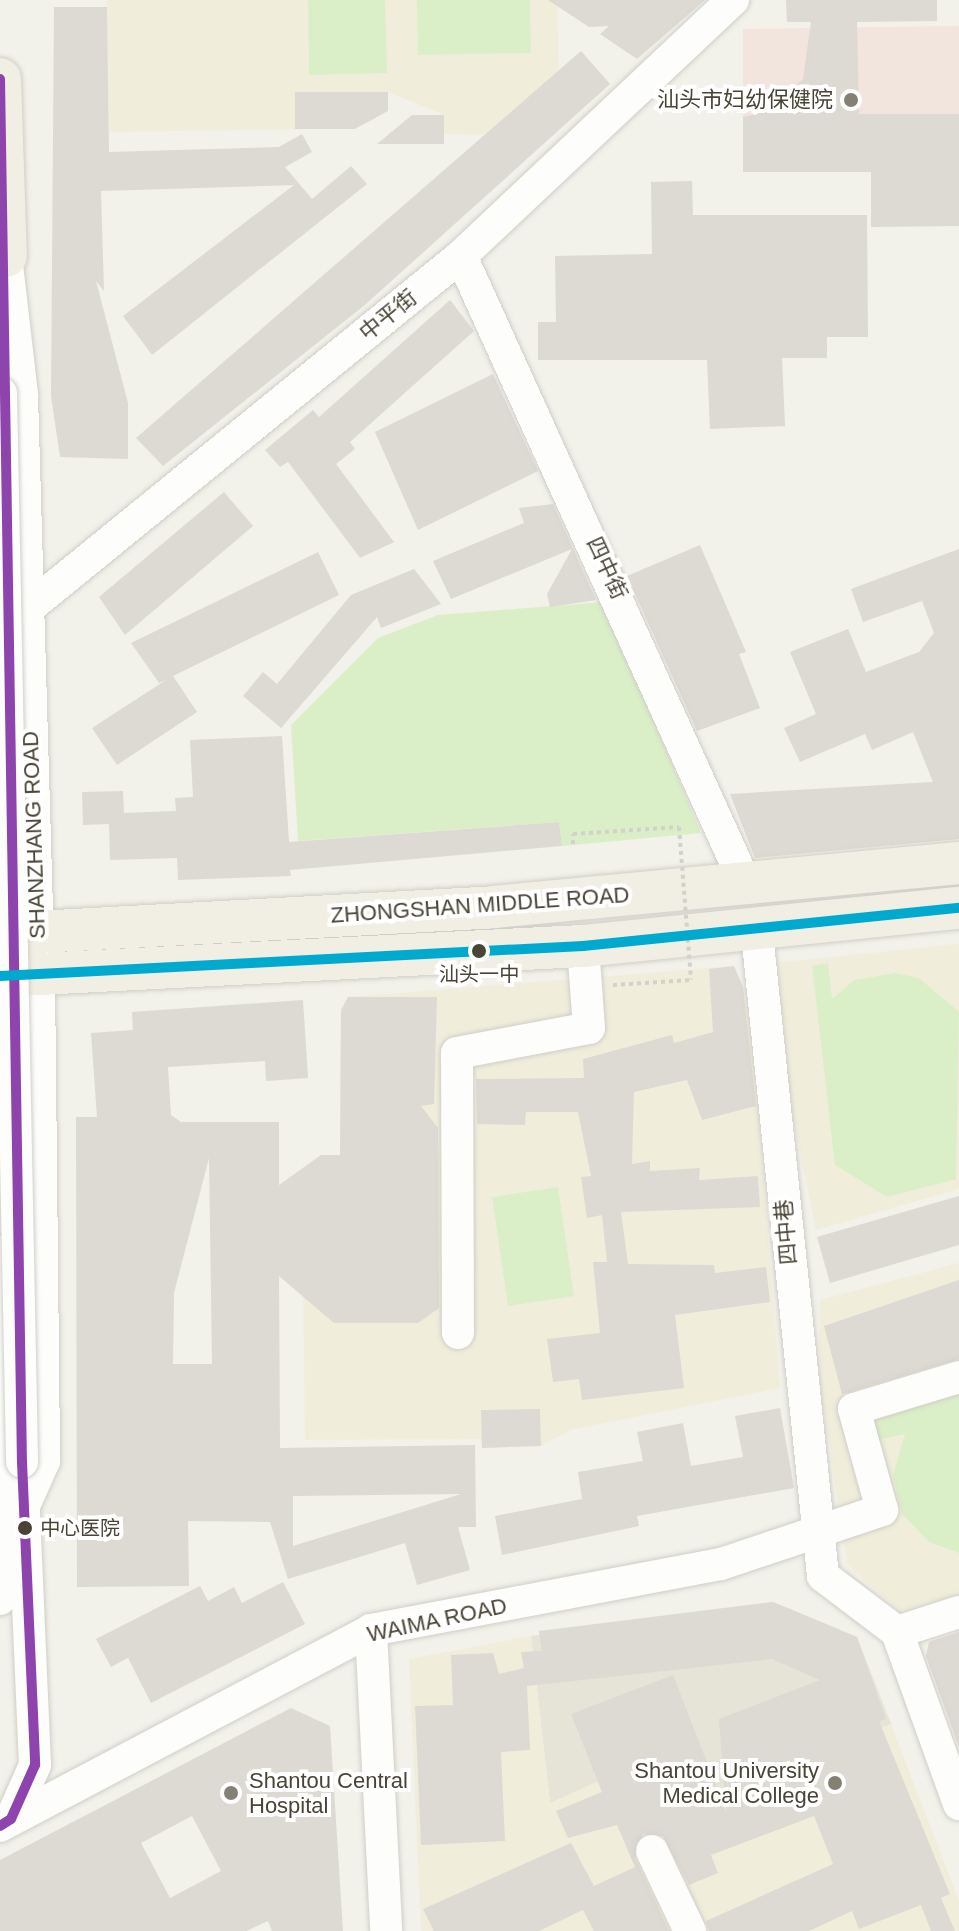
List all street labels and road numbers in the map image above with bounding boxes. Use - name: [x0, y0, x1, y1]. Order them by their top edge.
- street label: 中平街: [354, 284, 422, 346]
- street label: 四中街: [581, 533, 633, 603]
- street label: SHANZHANG ROAD: [17, 731, 51, 939]
- street label: ZHONGSHAN MIDDLE ROAD: [330, 881, 630, 929]
- street label: 四中巷: [770, 1198, 802, 1266]
- street label: WAIMA ROAD: [364, 1592, 510, 1648]

